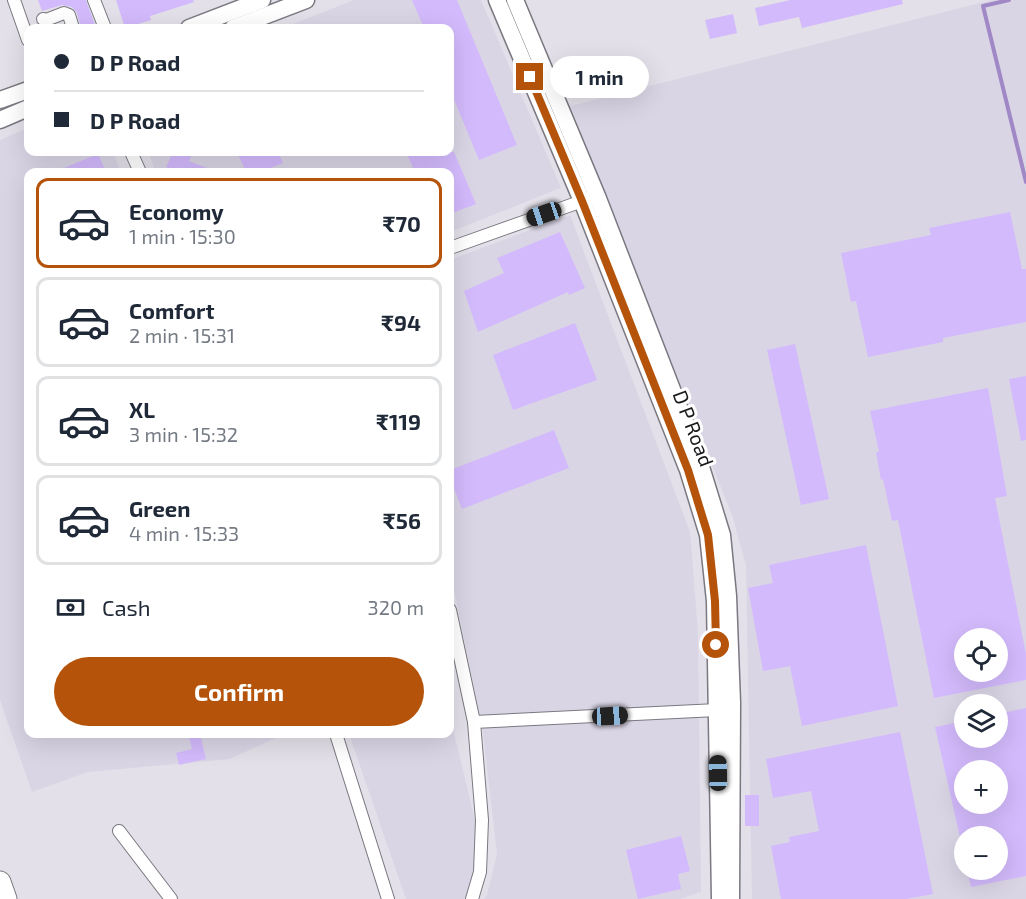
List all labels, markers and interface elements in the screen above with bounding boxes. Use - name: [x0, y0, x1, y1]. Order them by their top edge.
- text: D P Road: [90, 49, 181, 75]
- callout: 1 min: [551, 56, 650, 98]
- route end: [516, 63, 543, 90]
- text: 1 min: [575, 65, 624, 89]
- text: D P Road: [90, 107, 181, 133]
- icon: car: [57, 196, 111, 250]
- text: Economy: [129, 198, 224, 224]
- car: [524, 200, 564, 228]
- text: ₹70: [382, 210, 421, 236]
- text: 1 min · 15:30: [129, 224, 236, 248]
- icon: car: [57, 295, 111, 349]
- text: Comfort: [129, 297, 214, 323]
- text: ₹94: [381, 309, 421, 335]
- text: 2 min · 15:31: [129, 323, 235, 347]
- street label: D P Road: [669, 386, 719, 470]
- icon: car: [57, 394, 111, 448]
- text: XL: [129, 396, 155, 422]
- text: ₹119: [376, 408, 421, 434]
- text: 3 min · 15:32: [129, 422, 238, 446]
- icon: car: [57, 493, 111, 547]
- text: Green: [129, 495, 191, 521]
- text: ₹56: [383, 507, 421, 533]
- text: 4 min · 15:33: [129, 521, 239, 545]
- icon: cash: [54, 591, 87, 624]
- text: Cash: [102, 594, 151, 620]
- text: 320 m: [368, 595, 424, 619]
- map controls: [954, 628, 1008, 880]
- button: locate: [954, 628, 1008, 682]
- route start: [702, 631, 729, 658]
- button: Confirm: [54, 657, 424, 726]
- button: layers: [954, 694, 1008, 748]
- car: [592, 706, 628, 726]
- car: [709, 755, 727, 791]
- button: +: [954, 760, 1008, 814]
- button: −: [954, 826, 1008, 880]

